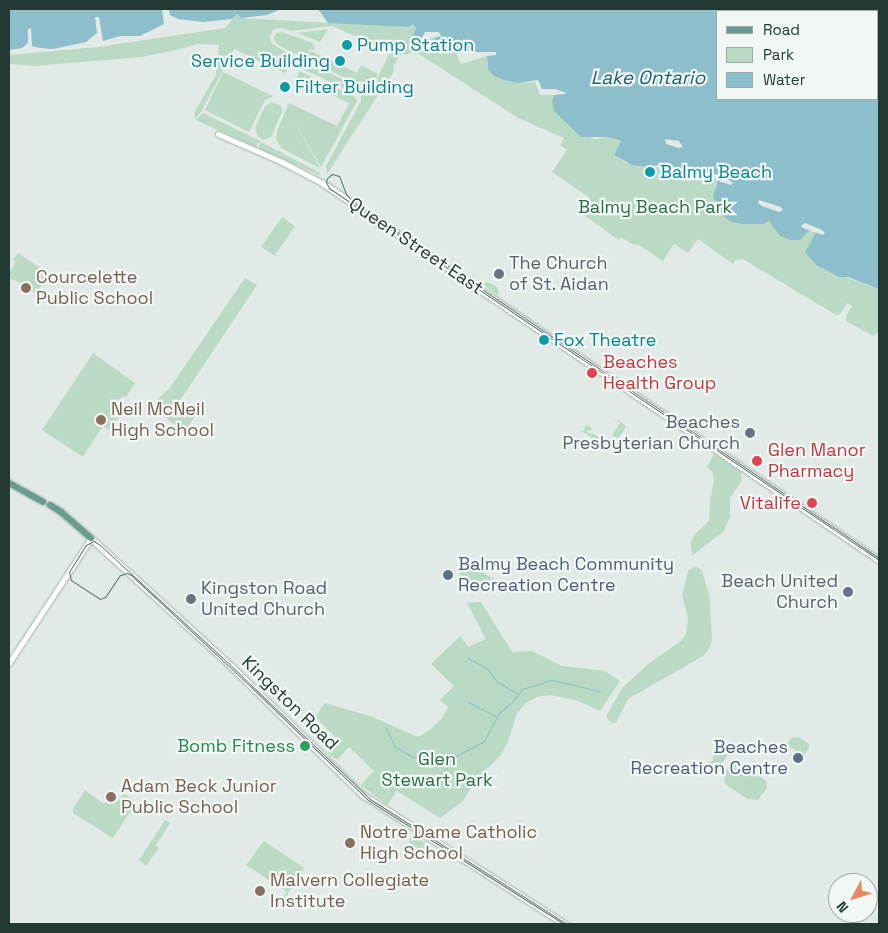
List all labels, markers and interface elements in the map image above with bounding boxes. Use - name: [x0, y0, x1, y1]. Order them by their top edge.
- legend: [716, 10, 878, 100]
- text: Road: [763, 20, 800, 39]
- place label: Pump Station: [357, 34, 474, 56]
- marker: Pump Station: [341, 39, 353, 51]
- text: Park: [763, 45, 794, 64]
- place label: Service Building: [191, 50, 330, 72]
- marker: Service Building: [334, 55, 346, 67]
- water label: Lake Ontario: [591, 67, 705, 89]
- text: Water: [763, 70, 805, 89]
- place label: Filter Building: [295, 76, 414, 98]
- marker: Filter Building: [279, 81, 291, 93]
- place label: Balmy Beach: [660, 161, 772, 183]
- marker: Balmy Beach: [644, 166, 656, 178]
- street label: Queen Street East: [345, 193, 487, 299]
- park label: Balmy Beach Park: [578, 196, 732, 218]
- place label: The Church of St. Aidan: [509, 253, 610, 296]
- place label: Courcelette Public School: [36, 267, 153, 310]
- marker: The Church of St. Aidan: [493, 268, 505, 280]
- marker: Courcelette Public School: [20, 282, 32, 294]
- place label: Fox Theatre: [554, 329, 657, 351]
- marker: Fox Theatre: [538, 334, 550, 346]
- place label: Beaches Health Group: [603, 352, 716, 394]
- marker: Beaches Health Group: [585, 366, 599, 380]
- place label: Neil McNeil High School: [111, 399, 214, 442]
- place label: Beaches Presbyterian Church: [562, 412, 740, 454]
- marker: Neil McNeil High School: [95, 414, 107, 426]
- marker: Beaches Presbyterian Church: [744, 427, 756, 439]
- place label: Glen Manor Pharmacy: [768, 440, 865, 482]
- marker: Glen Manor Pharmacy: [750, 454, 764, 468]
- place label: Vitalife: [740, 492, 801, 514]
- marker: Vitalife: [805, 496, 819, 510]
- place label: Balmy Beach Community Recreation Centre: [458, 554, 674, 596]
- marker: Balmy Beach Community Recreation Centre: [442, 569, 454, 581]
- place label: Beach United Church: [721, 571, 838, 614]
- place label: Kingston Road United Church: [201, 578, 327, 620]
- marker: Beach United Church: [842, 586, 854, 598]
- marker: Kingston Road United Church: [185, 593, 197, 605]
- street label: Kingston Road: [237, 651, 343, 755]
- place label: Bomb Fitness: [177, 735, 295, 757]
- place label: Beaches Recreation Centre: [630, 737, 788, 780]
- marker: Bomb Fitness: [299, 740, 311, 752]
- park label: Glen Stewart Park: [381, 749, 493, 792]
- marker: Beaches Recreation Centre: [792, 752, 804, 764]
- place label: Adam Beck Junior Public School: [121, 776, 277, 819]
- marker: Adam Beck Junior Public School: [105, 791, 117, 803]
- place label: Notre Dame Catholic High School: [360, 822, 537, 864]
- marker: Notre Dame Catholic High School: [344, 837, 356, 849]
- place label: Malvern Collegiate Institute: [270, 870, 429, 912]
- north arrow: [828, 873, 878, 923]
- marker: Malvern Collegiate Institute: [254, 885, 266, 897]
- text: N: [832, 898, 852, 916]

